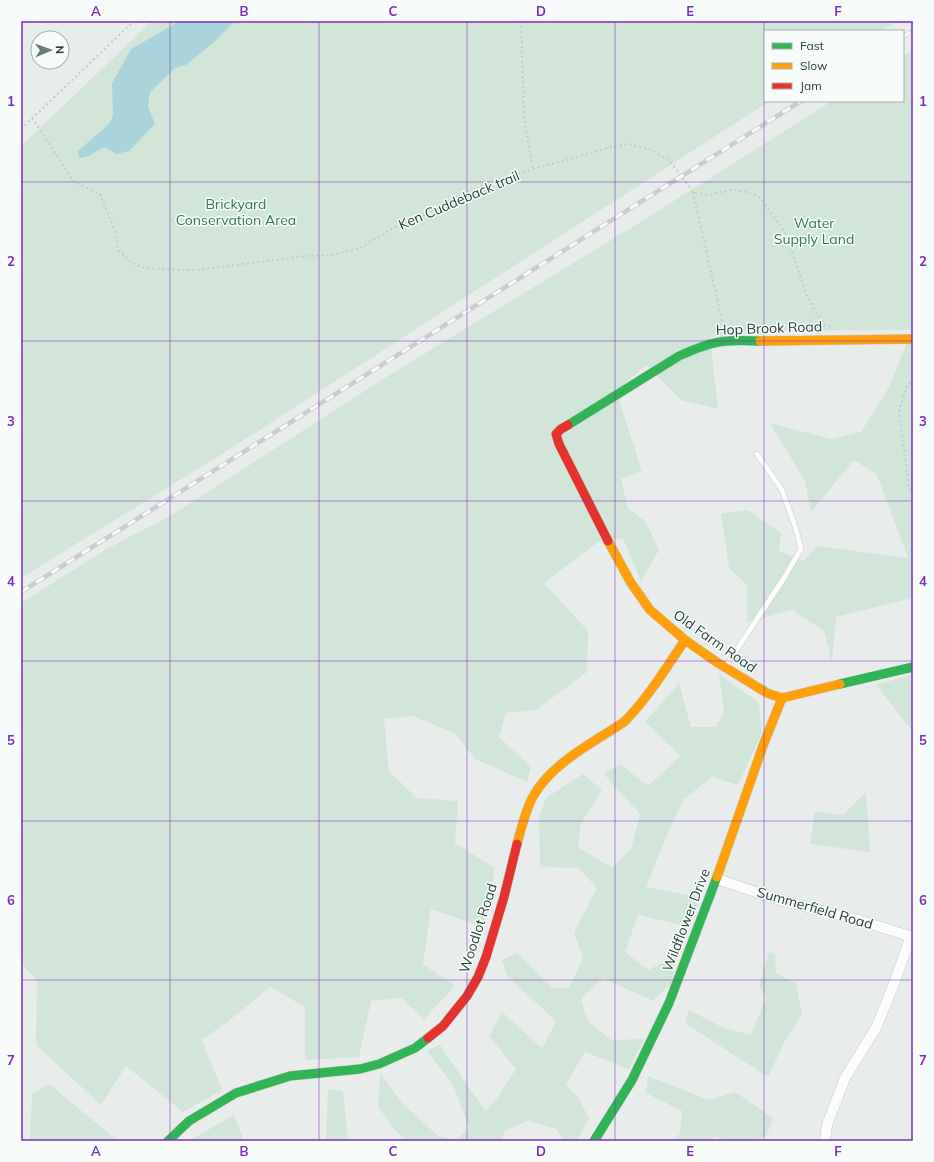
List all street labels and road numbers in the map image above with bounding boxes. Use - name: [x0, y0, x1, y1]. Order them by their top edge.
- street label: Ken Cuddeback trail: [396, 166, 522, 234]
- street label: Hop Brook Road: [715, 317, 823, 339]
- street label: Old Farm Road: [670, 606, 760, 676]
- street label: Wildflower Drive: [658, 866, 714, 974]
- street label: Woodlot Road: [455, 881, 501, 975]
- street label: Summerfield Road: [755, 883, 875, 933]

